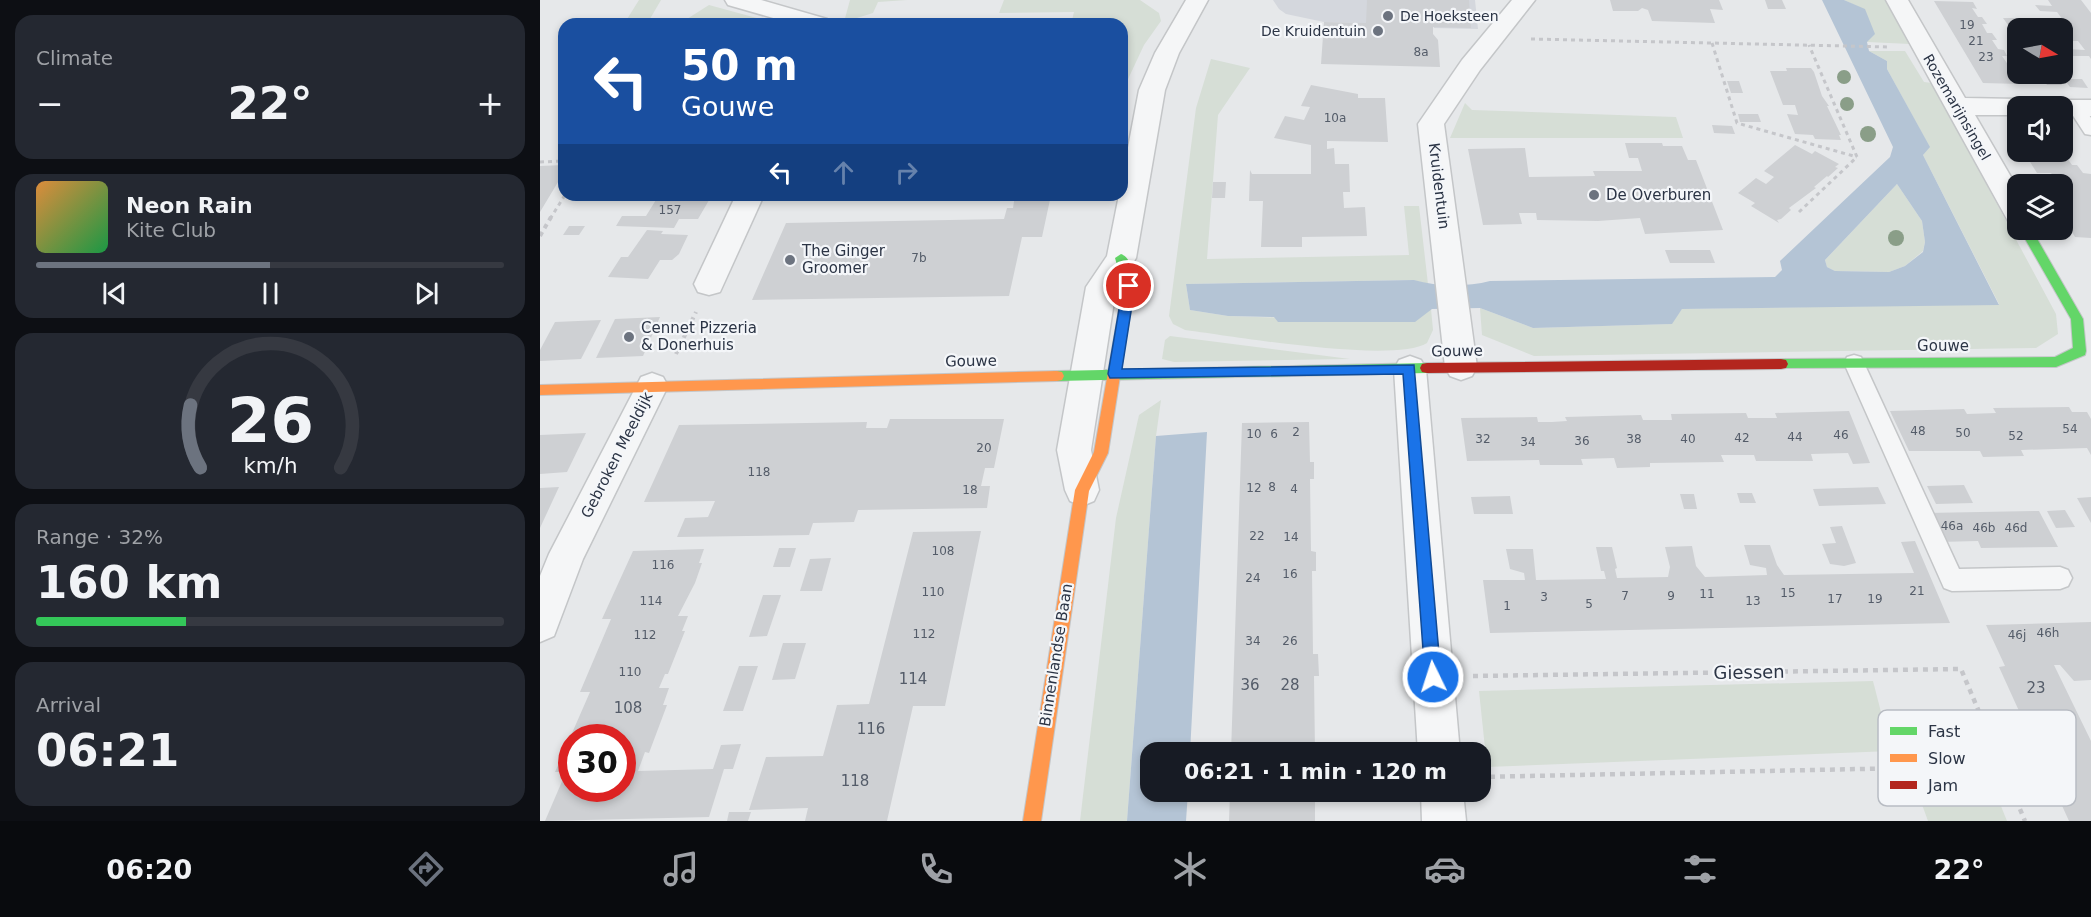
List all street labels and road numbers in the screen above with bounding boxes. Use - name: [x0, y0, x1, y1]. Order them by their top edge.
- street label: Rozemarijnsingel: [1920, 51, 1994, 163]
- street label: Kruidentuin: [1425, 142, 1453, 230]
- street label: Gouwe: [1917, 337, 1969, 355]
- street label: Gouwe: [1431, 342, 1483, 360]
- street label: Gouwe: [945, 352, 997, 370]
- street label: Gebroken Meeldijk: [577, 389, 657, 521]
- street label: Binnenlandse Baan: [1036, 582, 1076, 728]
- street label: Giessen: [1713, 661, 1785, 683]

